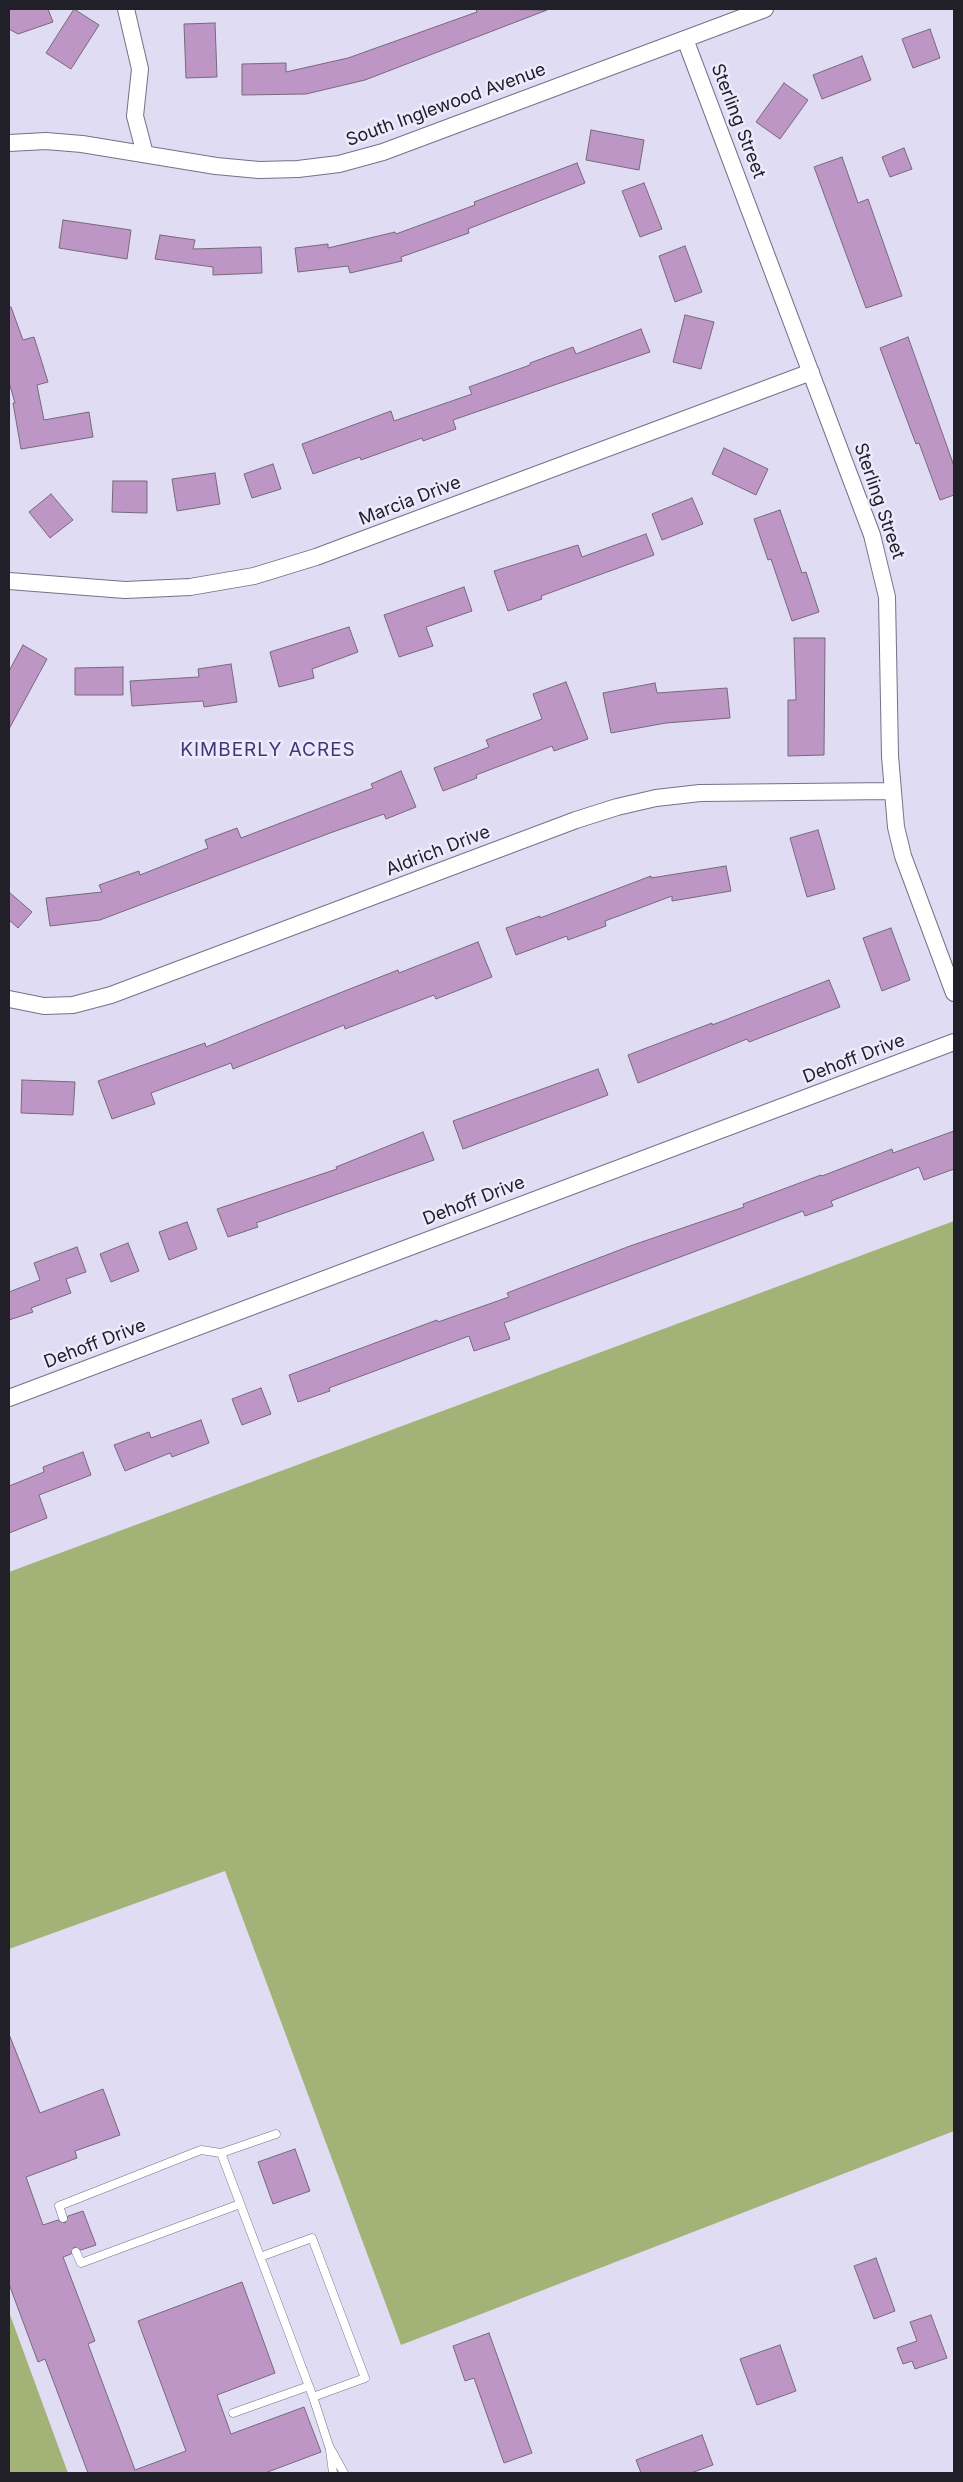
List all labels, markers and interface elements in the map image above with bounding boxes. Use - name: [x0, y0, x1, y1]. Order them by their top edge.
- street label: South Inglewood Avenue: [343, 59, 549, 151]
- street label: Sterling Street: [706, 61, 770, 181]
- street label: Sterling Street: [849, 440, 909, 562]
- street label: Marcia Drive: [356, 472, 464, 530]
- district label: KIMBERLY ACRES: [178, 739, 358, 761]
- street label: Aldrich Drive: [383, 821, 493, 881]
- street label: Dehoff Drive: [800, 1030, 908, 1088]
- street label: Dehoff Drive: [420, 1172, 528, 1230]
- street label: Dehoff Drive: [41, 1315, 149, 1373]

